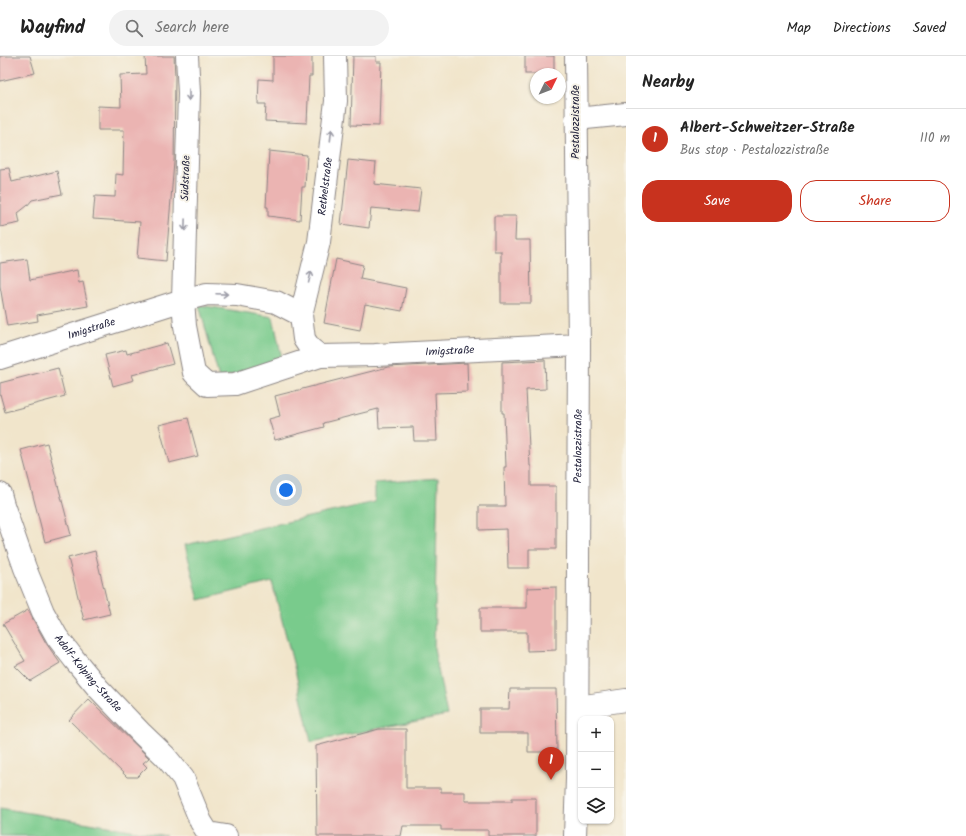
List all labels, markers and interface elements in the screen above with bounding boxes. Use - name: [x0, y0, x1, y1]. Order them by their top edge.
- search box: [109, 10, 389, 46]
- text: Wayfind: [20, 13, 85, 43]
- text: Search here: [155, 16, 229, 40]
- icon: search: [123, 17, 145, 39]
- text: Map: [786, 17, 811, 39]
- text: Directions: [833, 17, 891, 39]
- text: Saved: [913, 17, 946, 39]
- north arrow: [530, 68, 566, 104]
- text: Nearby: [642, 69, 694, 96]
- street label: Pestalozzistraße: [567, 85, 585, 159]
- one-way arrow: [185, 88, 193, 101]
- text: Albert-Schweitzer-Straße: [680, 116, 854, 140]
- text: 1: [653, 128, 657, 149]
- text: 110 m: [920, 128, 950, 149]
- one-way arrow: [327, 129, 335, 142]
- text: Bus stop · Pestalozzistraße: [680, 140, 829, 161]
- street label: Südstraße: [176, 155, 196, 201]
- street label: Rethelstraße: [313, 156, 338, 216]
- button: Save: [642, 180, 792, 222]
- button: Share: [800, 180, 950, 222]
- one-way arrow: [181, 218, 189, 231]
- one-way arrow: [307, 271, 314, 284]
- one-way arrow: [215, 291, 228, 298]
- street label: Imigstraße: [65, 313, 118, 345]
- street label: Imigstraße: [425, 341, 475, 362]
- street label: Pestalozzistraße: [569, 409, 588, 483]
- your location: [276, 480, 296, 500]
- street label: Adolf-Kolping-Straße: [49, 631, 126, 717]
- map controls: [578, 716, 614, 824]
- button: +: [578, 716, 614, 752]
- pin: 1: [538, 747, 564, 780]
- button: −: [578, 752, 614, 788]
- button: layers: [578, 788, 614, 824]

